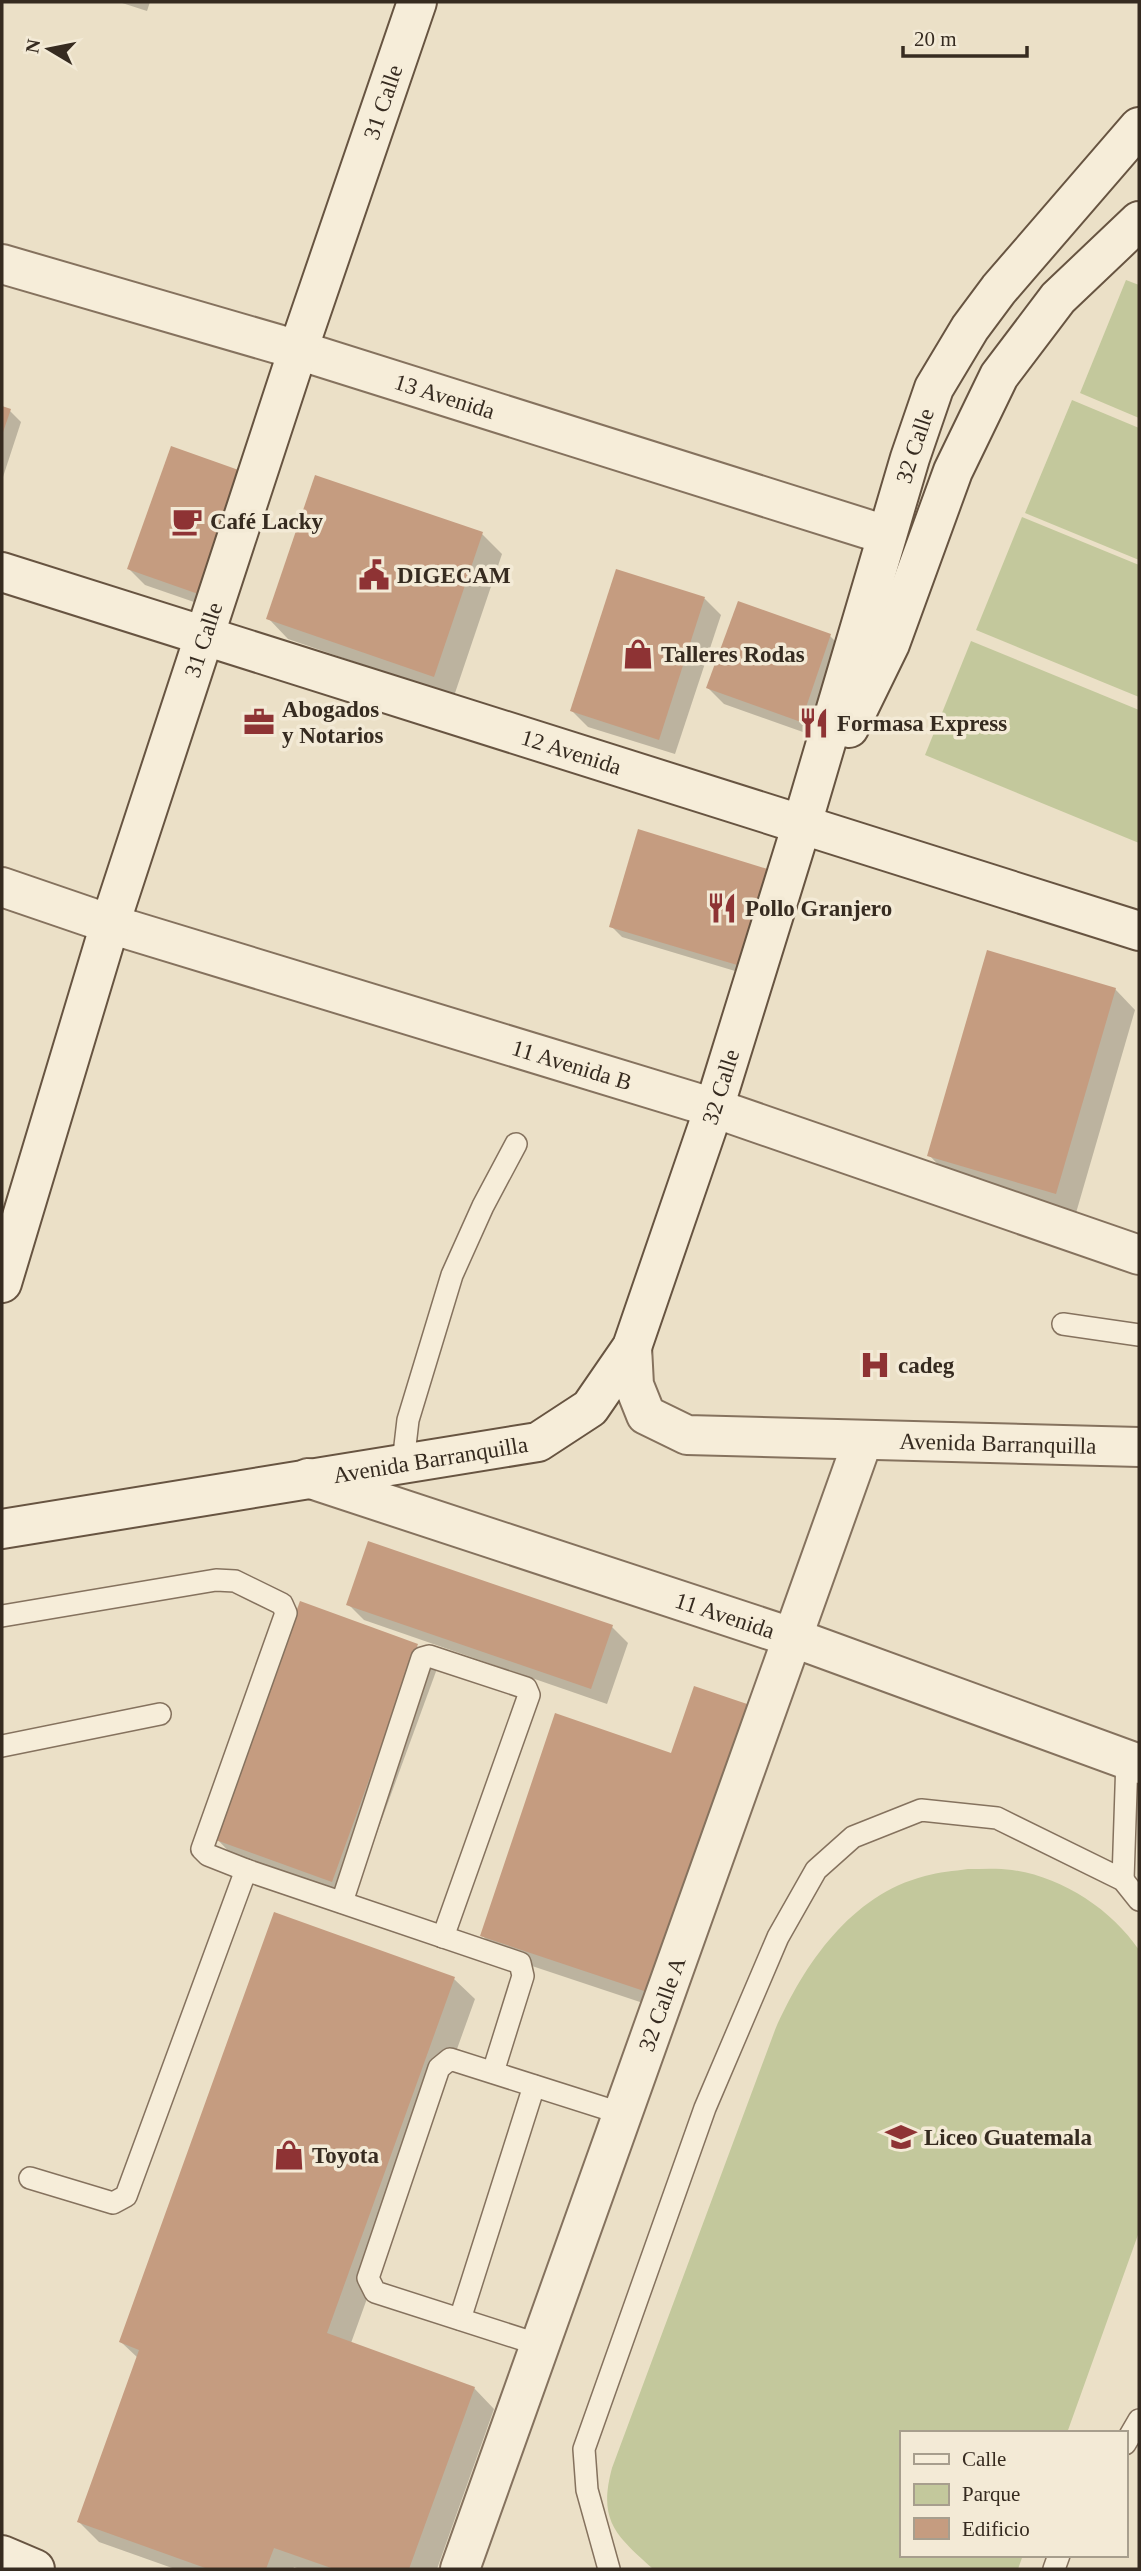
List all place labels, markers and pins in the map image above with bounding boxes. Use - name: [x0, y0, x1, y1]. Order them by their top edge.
- cafe icon: Café Lacky: [170, 504, 204, 538]
- place label: Café Lacky: [210, 509, 324, 534]
- public building icon: DIGECAM: [357, 558, 391, 592]
- place label: DIGECAM: [397, 563, 511, 588]
- shop icon: Talleres Rodas: [621, 637, 655, 671]
- place label: Talleres Rodas: [661, 642, 805, 667]
- place label: Abogados y Notarios: [282, 697, 384, 748]
- office icon: Abogados y Notarios: [242, 705, 276, 739]
- restaurant icon: Formasa Express: [797, 706, 831, 740]
- place label: Formasa Express: [837, 711, 1007, 736]
- restaurant icon: Pollo Granjero: [705, 891, 739, 925]
- place label: Pollo Granjero: [745, 896, 892, 921]
- hospital icon: cadeg: [858, 1348, 892, 1382]
- place label: cadeg: [898, 1353, 955, 1378]
- school or university icon: Liceo Guatemala: [884, 2120, 918, 2154]
- place label: Liceo Guatemala: [924, 2125, 1092, 2150]
- shop icon: Toyota: [272, 2138, 306, 2172]
- place label: Toyota: [312, 2143, 379, 2168]

